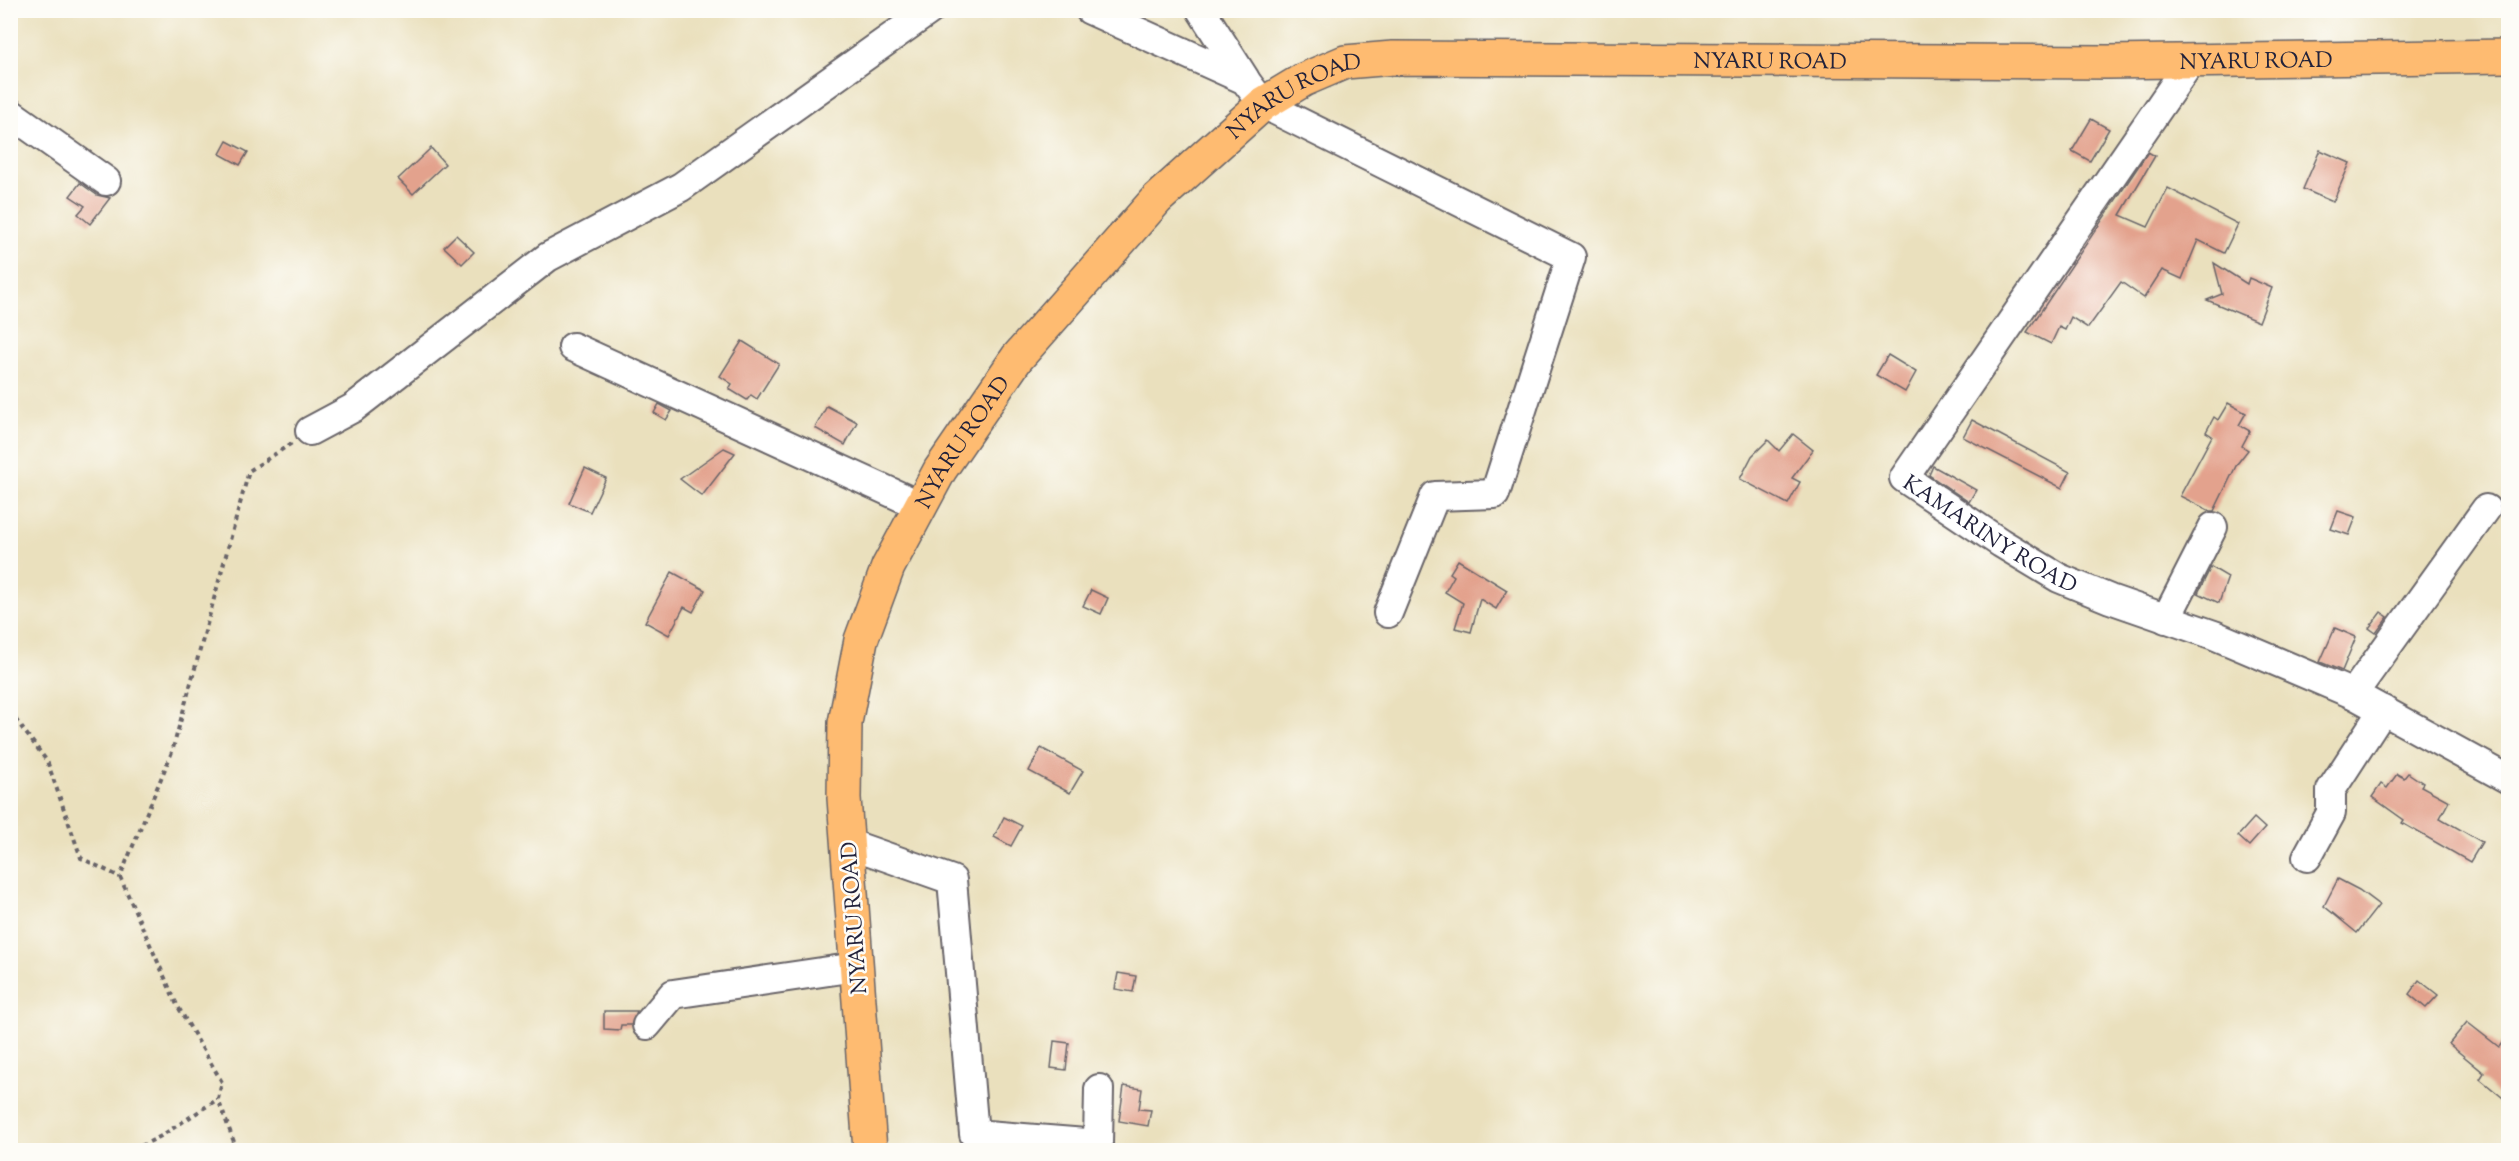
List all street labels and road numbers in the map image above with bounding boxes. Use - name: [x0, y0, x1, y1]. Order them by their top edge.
- street label: NYARU ROAD: [2179, 46, 2333, 80]
- street label: NYARU ROAD: [1693, 47, 1847, 80]
- street label: NYARU ROAD: [1221, 48, 1362, 148]
- street label: NYARU ROAD: [909, 370, 1019, 515]
- street label: KAMARINY ROAD: [1895, 468, 2081, 603]
- street label: NYARU ROAD: [835, 840, 877, 995]

